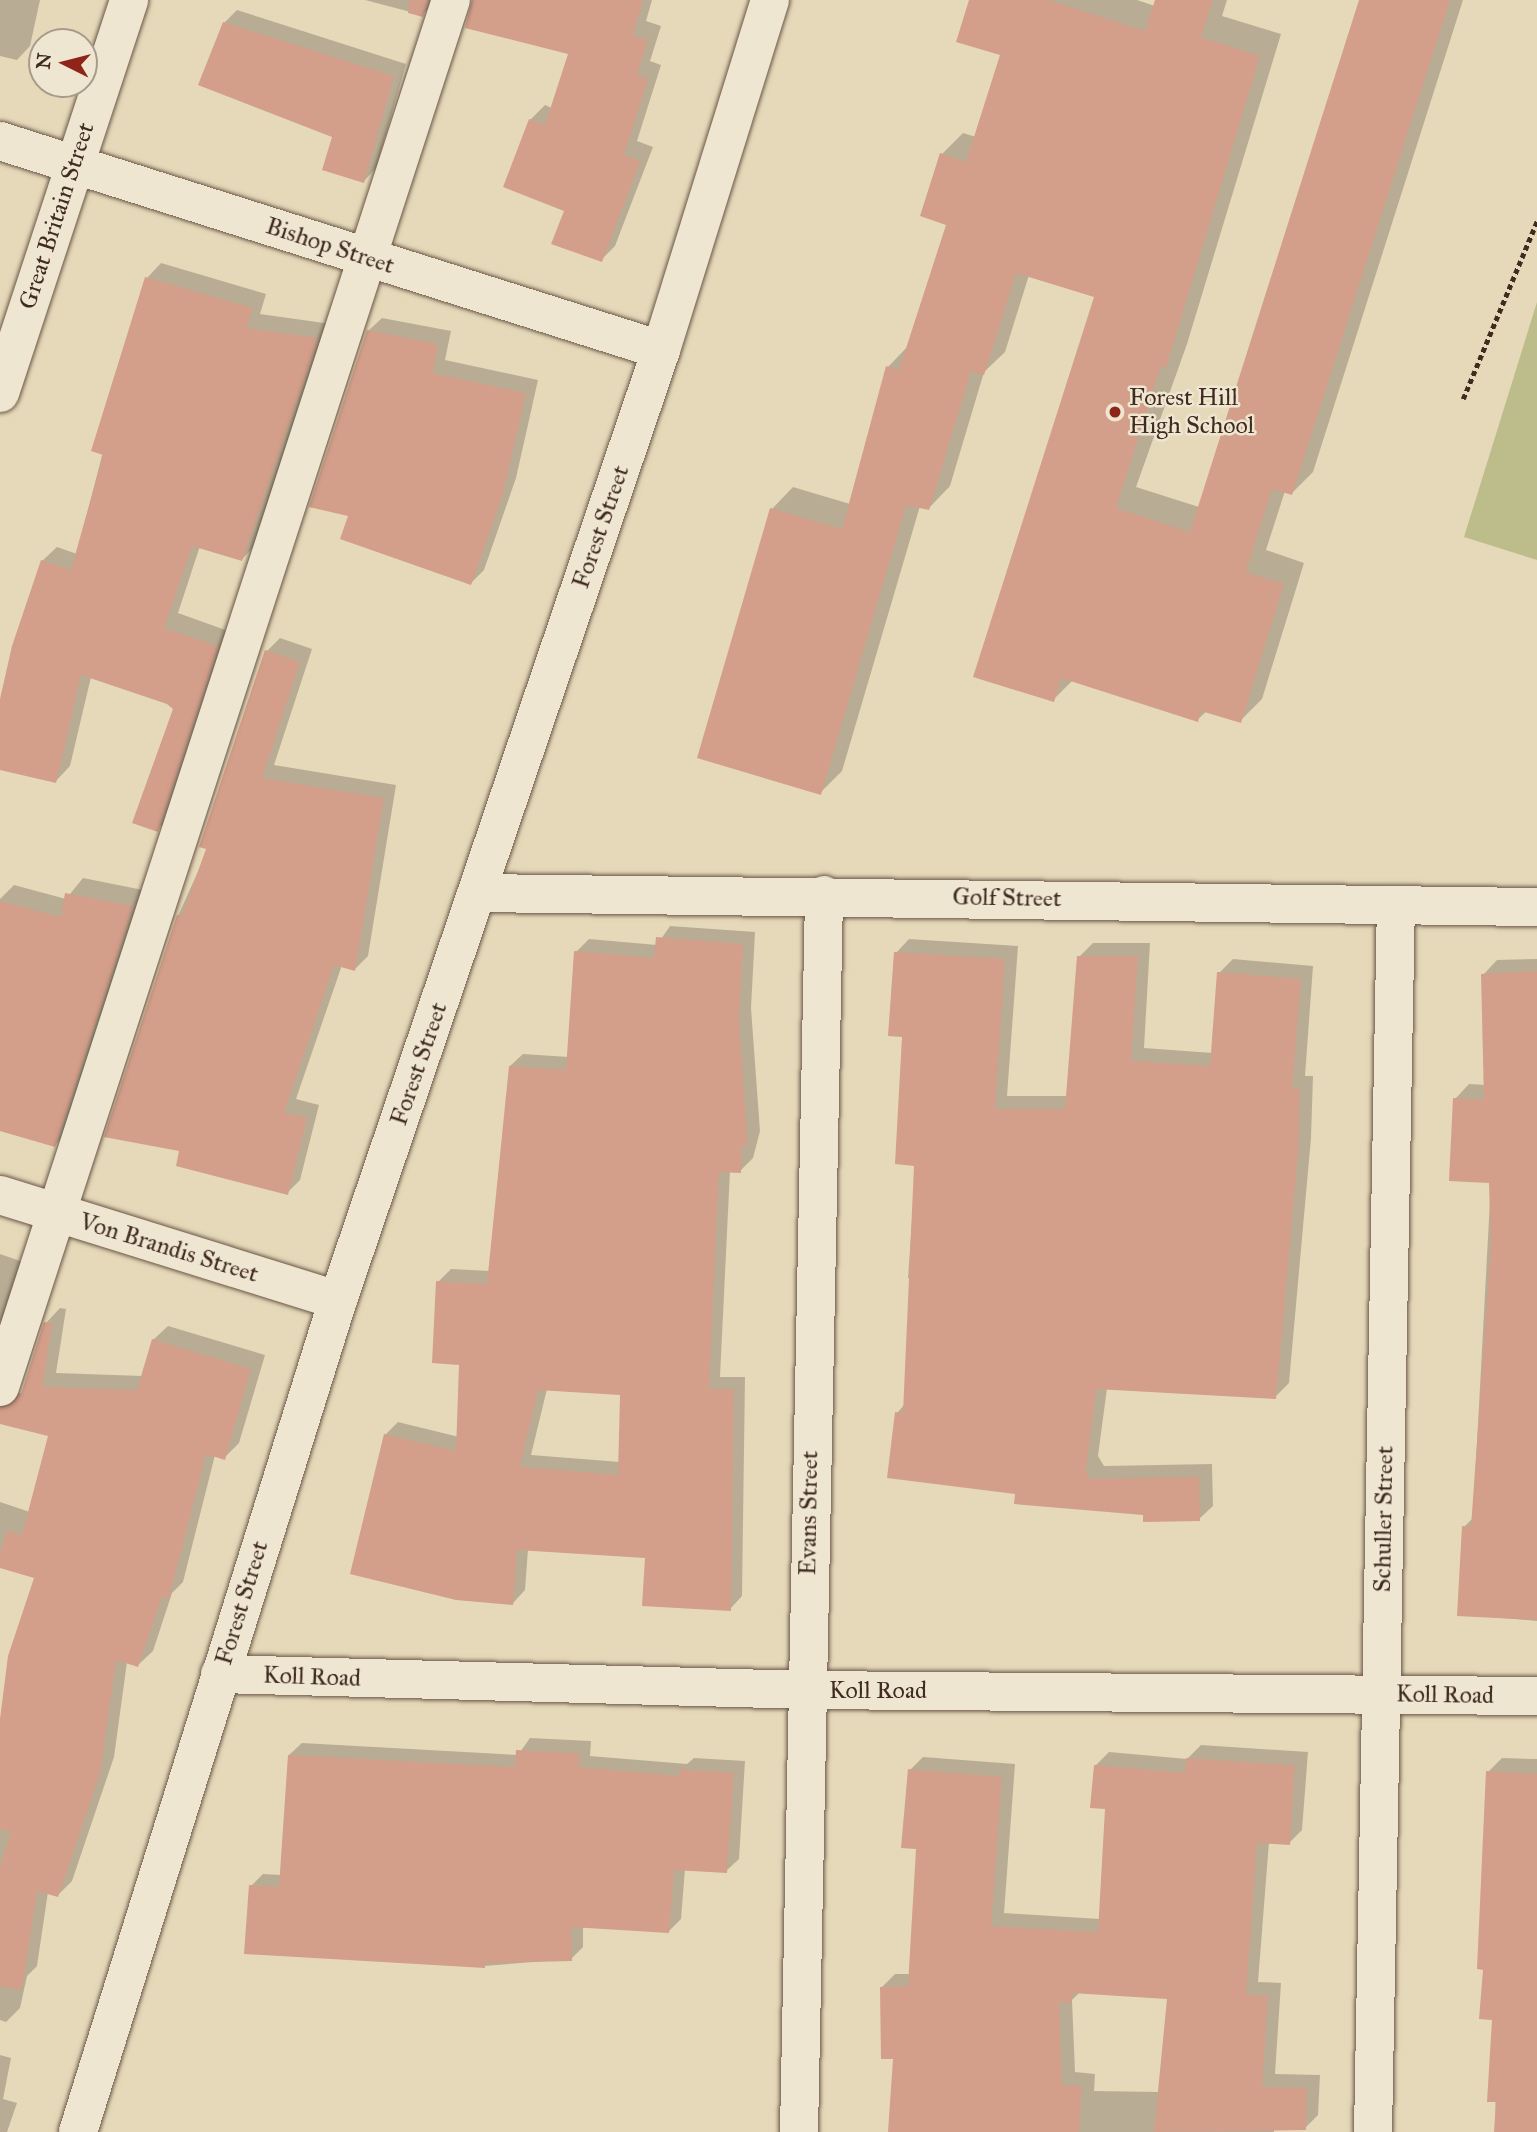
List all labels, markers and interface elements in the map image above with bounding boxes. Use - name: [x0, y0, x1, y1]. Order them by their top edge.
- north arrow: [28, 28, 98, 98]
- text: N: [31, 52, 56, 70]
- street label: Great Britain Street: [13, 119, 101, 313]
- street label: Bishop Street: [262, 212, 398, 280]
- place label: Forest Hill High School: [1129, 384, 1254, 440]
- marker: Forest Hill High School: [1107, 404, 1123, 420]
- street label: Forest Street: [567, 462, 635, 592]
- street label: Golf Street: [952, 883, 1062, 913]
- street label: Forest Street: [385, 999, 453, 1129]
- street label: Von Brandis Street: [76, 1207, 262, 1289]
- street label: Schuller Street: [1368, 1445, 1400, 1593]
- street label: Evans Street: [794, 1450, 824, 1576]
- street label: Forest Street: [209, 1537, 275, 1669]
- street label: Koll Road: [262, 1661, 362, 1693]
- street label: Koll Road: [829, 1677, 927, 1705]
- street label: Koll Road: [1396, 1680, 1494, 1710]

